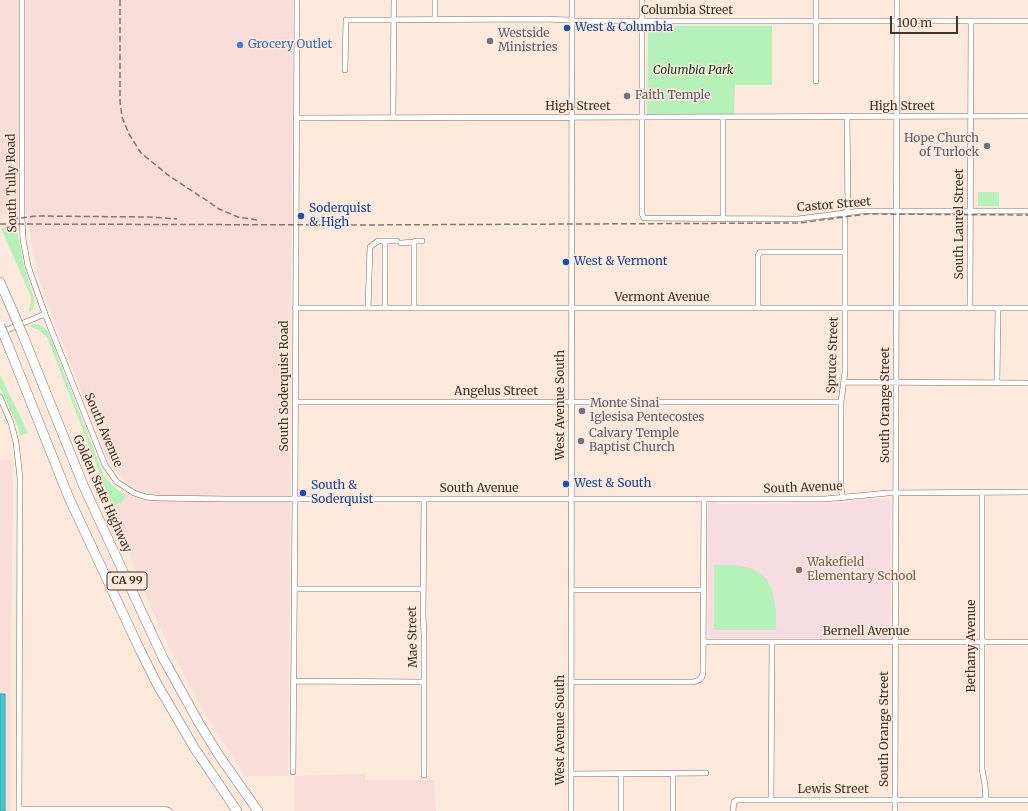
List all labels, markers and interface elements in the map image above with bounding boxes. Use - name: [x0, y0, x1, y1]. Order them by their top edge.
- street label: Columbia Street: [641, 4, 733, 18]
- scale bar: [892, 8, 960, 34]
- text: 100 m: [897, 15, 932, 30]
- place label: West & Columbia: [575, 21, 673, 35]
- marker: West & Columbia: [562, 23, 572, 33]
- place label: Westside Ministries: [498, 27, 558, 55]
- marker: Westside Ministries: [485, 36, 495, 46]
- place label: Grocery Outlet: [248, 38, 332, 52]
- marker: Grocery Outlet: [235, 40, 245, 50]
- park label: Columbia Park: [653, 64, 733, 78]
- place label: Faith Temple: [635, 89, 711, 103]
- marker: Faith Temple: [622, 91, 632, 101]
- street label: High Street: [545, 100, 611, 114]
- street label: High Street: [869, 100, 935, 114]
- place label: Hope Church of Turlock: [904, 132, 979, 160]
- street label: South Tully Road: [4, 133, 20, 233]
- marker: Hope Church of Turlock: [982, 141, 992, 151]
- street label: South Laurel Street: [953, 169, 967, 279]
- street label: Castor Street: [796, 195, 872, 215]
- place label: Soderquist & High: [309, 202, 371, 230]
- marker: Soderquist & High: [296, 211, 306, 221]
- place label: West & Vermont: [574, 255, 667, 269]
- marker: West & Vermont: [561, 257, 571, 267]
- street label: Vermont Avenue: [614, 291, 710, 305]
- street label: Spruce Street: [824, 316, 842, 394]
- street label: South Soderquist Road: [278, 320, 292, 452]
- street label: South Orange Street: [879, 347, 893, 463]
- street label: West Avenue South: [554, 350, 568, 460]
- street label: Angelus Street: [454, 385, 538, 399]
- street label: South Avenue: [81, 391, 125, 469]
- place label: Monte Sinai Iglesisa Pentecostes: [590, 397, 704, 425]
- marker: Monte Sinai Iglesisa Pentecostes: [577, 406, 587, 416]
- place label: Calvary Temple Baptist Church: [589, 427, 679, 455]
- street label: Golden State Highway: [70, 433, 134, 555]
- marker: Calvary Temple Baptist Church: [576, 436, 586, 446]
- place label: West & South: [574, 477, 651, 491]
- place label: South & Soderquist: [311, 479, 373, 507]
- marker: West & South: [561, 479, 571, 489]
- street label: South Avenue: [763, 479, 843, 497]
- street label: South Avenue: [439, 482, 519, 496]
- marker: South & Soderquist: [298, 488, 308, 498]
- place label: Wakefield Elementary School: [807, 556, 916, 584]
- marker: Wakefield Elementary School: [794, 565, 804, 575]
- road number: CA 99: [107, 572, 147, 590]
- street label: Bethany Avenue: [965, 599, 979, 693]
- street label: Mae Street: [405, 606, 421, 668]
- street label: Bernell Avenue: [823, 625, 909, 639]
- street label: South Orange Street: [878, 671, 892, 787]
- street label: West Avenue South: [554, 675, 568, 785]
- street label: Lewis Street: [797, 783, 869, 797]

